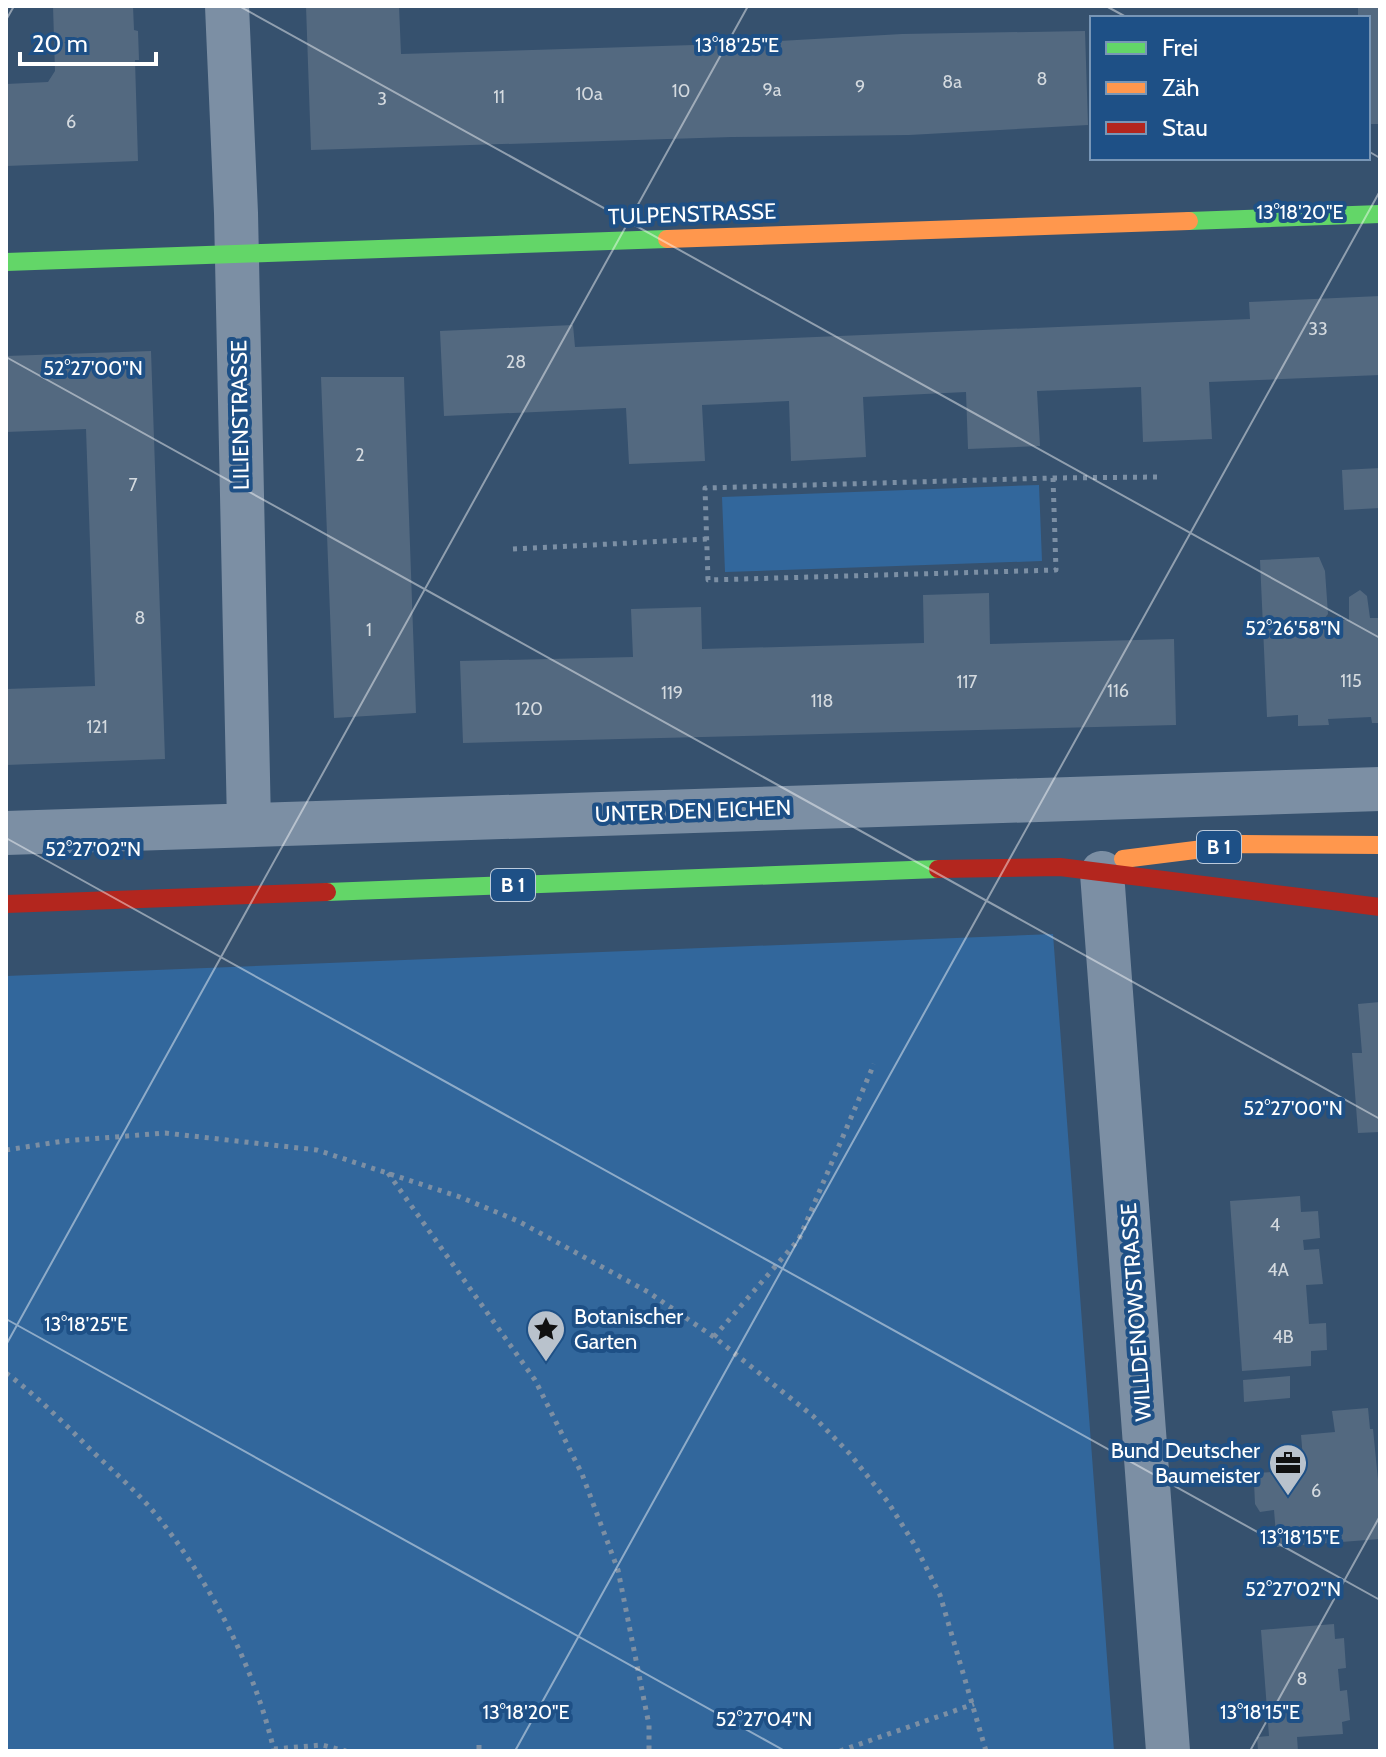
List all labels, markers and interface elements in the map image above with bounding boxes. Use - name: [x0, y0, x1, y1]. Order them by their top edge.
- scale bar: [20, 16, 156, 66]
- legend: [1090, 16, 1370, 160]
- text: 20 m: [32, 29, 88, 58]
- text: 13°18'25"E: [695, 33, 779, 57]
- text: Frei: [1162, 33, 1198, 62]
- house number: 8: [1037, 68, 1047, 90]
- house number: 8a: [942, 71, 962, 93]
- text: Zäh: [1162, 73, 1199, 102]
- house number: 9: [855, 76, 865, 98]
- house number: 9a: [763, 79, 782, 101]
- house number: 10: [672, 80, 690, 102]
- house number: 10a: [575, 83, 603, 105]
- house number: 11: [493, 86, 505, 108]
- house number: 3: [377, 88, 387, 110]
- house number: 6: [66, 111, 76, 133]
- text: Stau: [1162, 113, 1208, 142]
- street label: TULPENSTRASSE: [607, 198, 777, 230]
- text: 13°18'20"E: [1256, 200, 1344, 224]
- house number: 33: [1308, 318, 1328, 340]
- street label: LILIENSTRASSE: [225, 340, 255, 490]
- house number: 28: [506, 351, 526, 373]
- text: 52°27'00"N: [43, 356, 143, 380]
- house number: 2: [355, 444, 365, 466]
- house number: 7: [128, 474, 138, 496]
- house number: 8: [135, 607, 145, 629]
- text: 52°26'58"N: [1245, 616, 1341, 640]
- house number: 1: [366, 619, 372, 641]
- house number: 115: [1340, 670, 1362, 692]
- house number: 117: [957, 671, 977, 693]
- house number: 116: [1107, 680, 1129, 702]
- house number: 119: [661, 682, 683, 704]
- house number: 118: [811, 690, 833, 712]
- house number: 120: [515, 698, 543, 720]
- house number: 121: [86, 716, 108, 738]
- street label: UNTER DEN EICHEN: [594, 794, 792, 828]
- road number: B 1: [1197, 831, 1241, 863]
- text: 52°27'02"N: [45, 837, 141, 861]
- road number: B 1: [491, 869, 535, 901]
- text: 52°27'00"N: [1243, 1096, 1343, 1120]
- street label: WILLDENOWSTRASSE: [1115, 1202, 1157, 1422]
- house number: 4: [1270, 1214, 1280, 1236]
- house number: 4A: [1267, 1259, 1289, 1281]
- place label: Botanischer Garten: [574, 1303, 683, 1355]
- place icon: Botanischer Garten: [525, 1308, 567, 1363]
- text: 13°18'25"E: [44, 1312, 128, 1336]
- house number: 4B: [1272, 1326, 1294, 1348]
- place label: Bund Deutscher Baumeister: [1111, 1437, 1260, 1489]
- office icon: Bund Deutscher Baumeister: [1267, 1442, 1309, 1497]
- house number: 6: [1311, 1480, 1321, 1502]
- text: 13°18'15"E: [1260, 1525, 1340, 1549]
- text: 52°27'02"N: [1245, 1577, 1341, 1601]
- house number: 8: [1297, 1668, 1307, 1690]
- text: 13°18'20"E: [482, 1700, 570, 1724]
- text: 13°18'15"E: [1220, 1700, 1300, 1724]
- text: 52°27'04"N: [716, 1707, 812, 1731]

